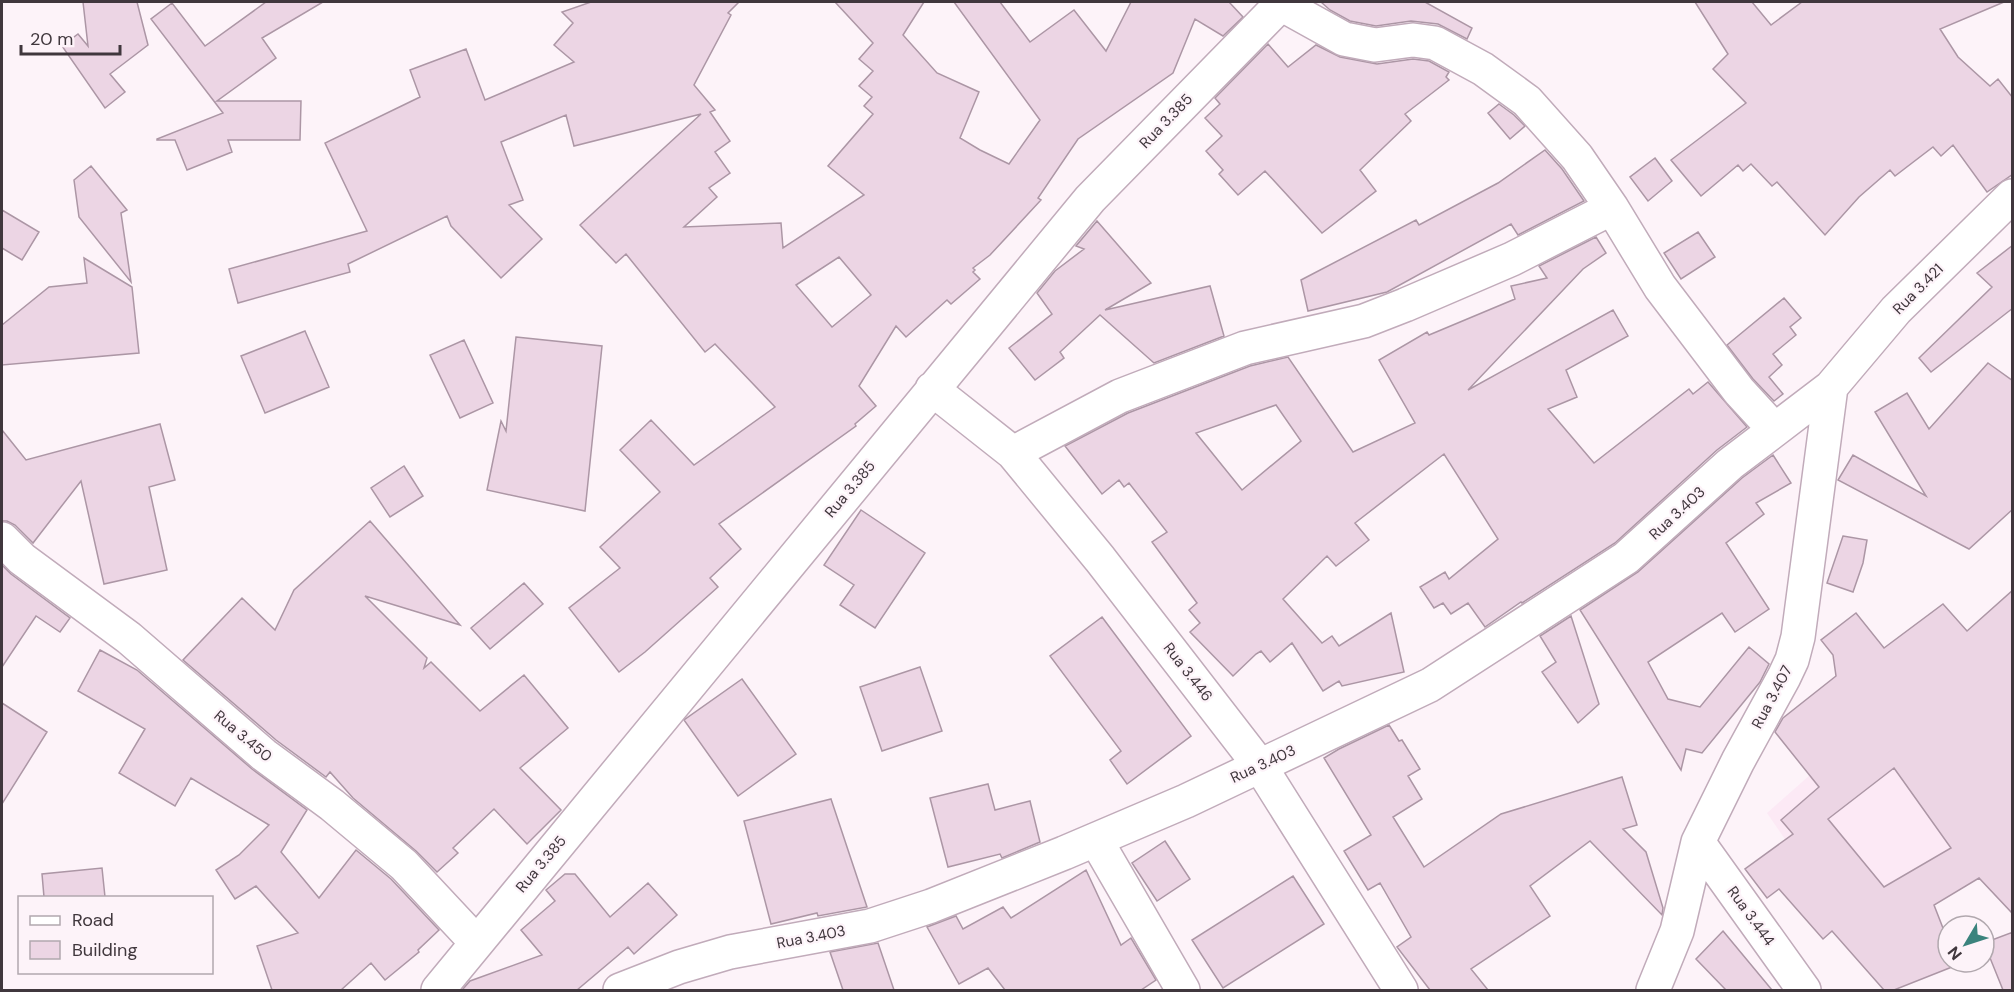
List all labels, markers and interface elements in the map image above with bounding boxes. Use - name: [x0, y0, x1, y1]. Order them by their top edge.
- scale bar: [21, 18, 120, 56]
- text: 20 m: [30, 27, 73, 51]
- street label: Rua 3.385: [1135, 89, 1197, 153]
- street label: Rua 3.421: [1888, 259, 1948, 319]
- street label: Rua 3.385: [820, 456, 880, 522]
- street label: Rua 3.403: [1645, 482, 1709, 544]
- street label: Rua 3.446: [1159, 639, 1217, 705]
- street label: Rua 3.407: [1747, 662, 1797, 732]
- street label: Rua 3.450: [210, 706, 276, 766]
- street label: Rua 3.403: [1227, 740, 1299, 788]
- street label: Rua 3.385: [511, 831, 571, 897]
- street label: Rua 3.444: [1723, 882, 1779, 950]
- legend: [18, 896, 213, 974]
- text: Road: [72, 908, 114, 932]
- north arrow: [1936, 914, 1996, 974]
- street label: Rua 3.403: [775, 921, 847, 953]
- text: Building: [72, 938, 137, 962]
- text: N: [1943, 942, 1967, 964]

